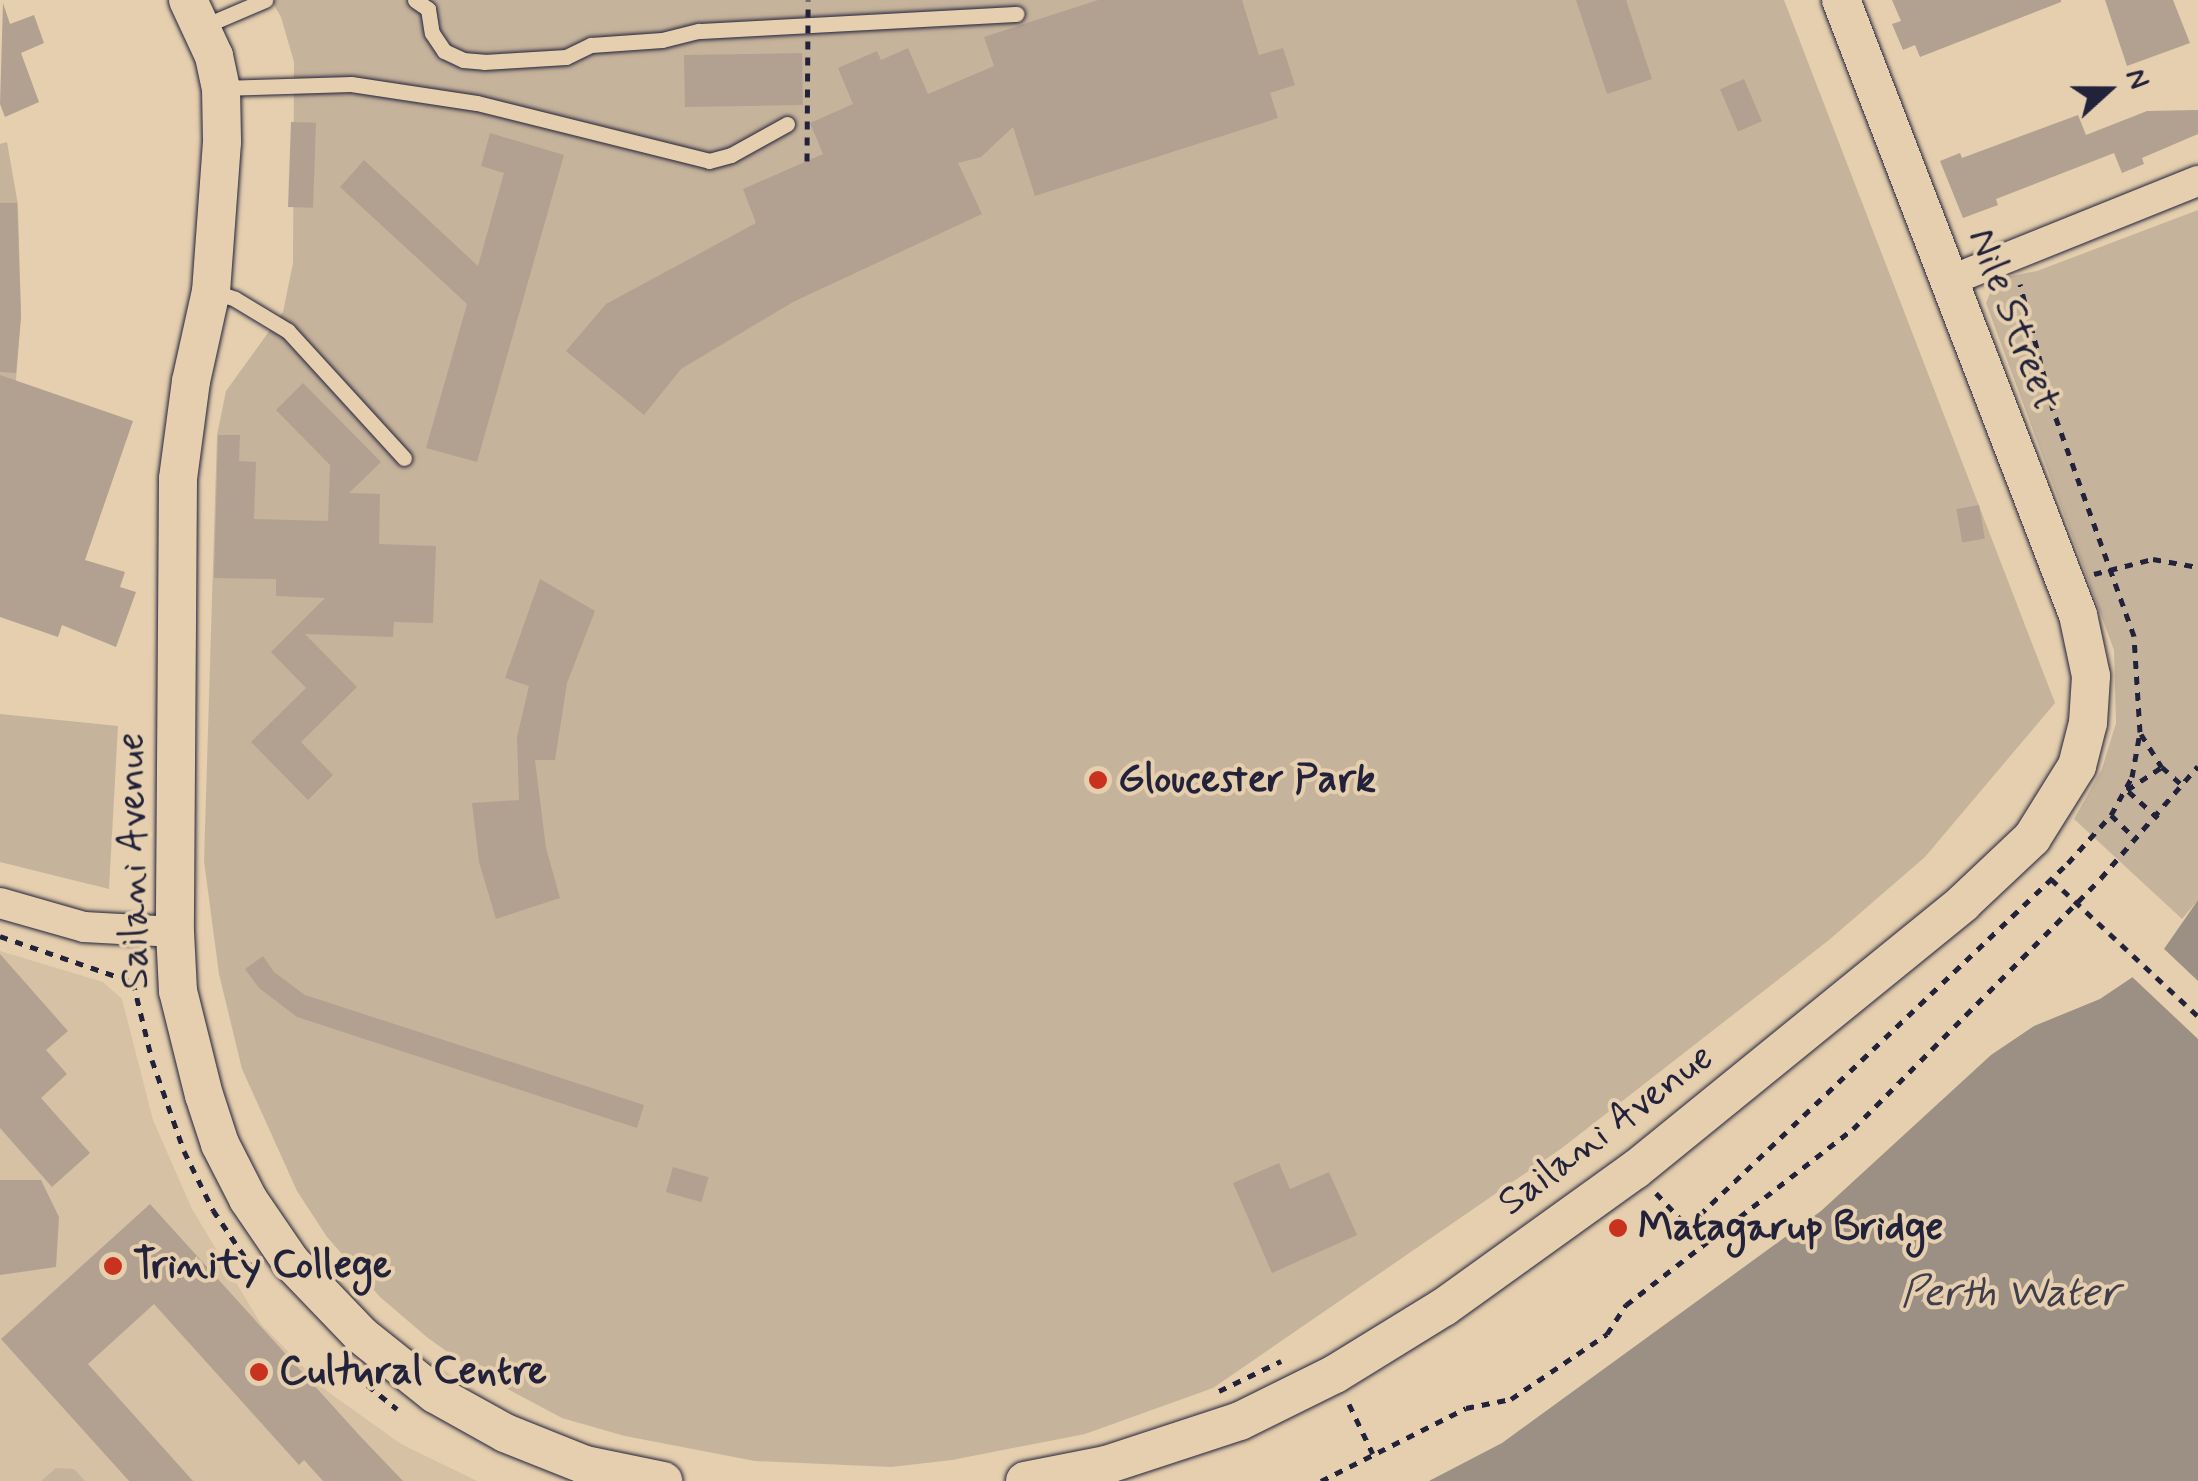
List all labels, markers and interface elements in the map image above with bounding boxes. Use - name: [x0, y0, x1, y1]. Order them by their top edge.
- north arrow: [2058, 40, 2158, 140]
- text: N: [2116, 64, 2157, 94]
- street label: Nile Street: [1957, 223, 2069, 417]
- street label: Sailani Avenue: [108, 730, 160, 992]
- place label: Gloucester Park: [1118, 756, 1374, 804]
- marker: Gloucester Park: [1087, 769, 1109, 791]
- street label: Sailani Avenue: [1487, 1032, 1725, 1228]
- place label: Matagarup Bridge: [1638, 1204, 1941, 1252]
- marker: Matagarup Bridge: [1607, 1217, 1629, 1239]
- place label: Trinity College: [133, 1242, 391, 1290]
- marker: Trinity College: [102, 1255, 124, 1277]
- water label: Perth Water: [1901, 1269, 2119, 1319]
- place label: Cultural Centre: [279, 1348, 557, 1396]
- marker: Cultural Centre: [248, 1361, 270, 1383]

